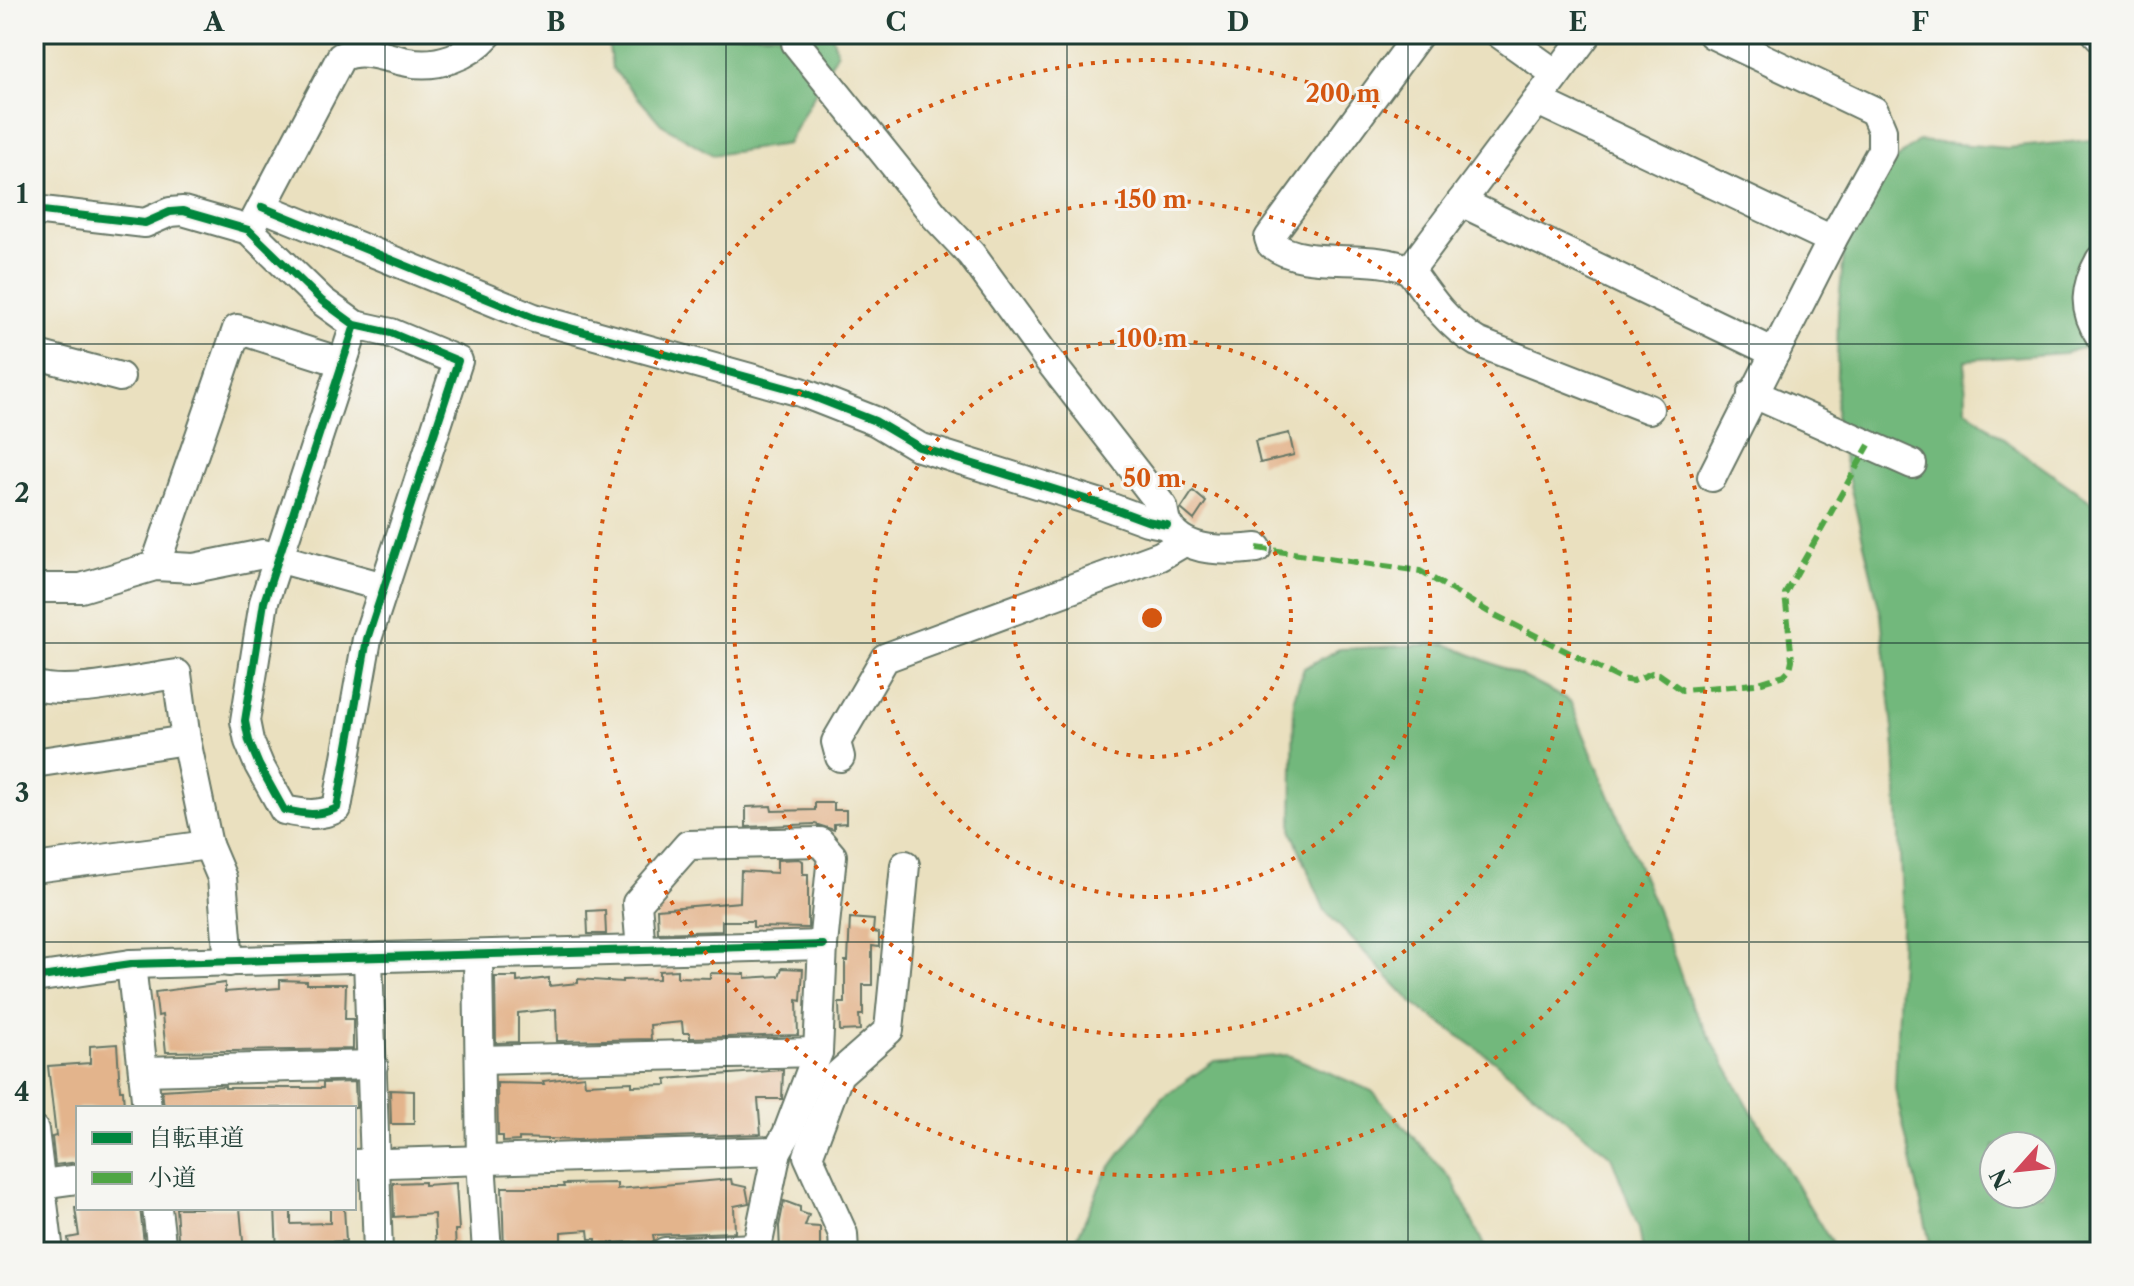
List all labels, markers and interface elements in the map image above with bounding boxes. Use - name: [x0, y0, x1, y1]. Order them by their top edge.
- text: A: [203, 6, 225, 38]
- text: B: [546, 6, 566, 38]
- text: C: [886, 6, 906, 38]
- text: D: [1227, 6, 1249, 38]
- text: E: [1569, 6, 1587, 38]
- text: F: [1911, 6, 1929, 38]
- text: 200 m: [1306, 79, 1380, 108]
- text: 1: [16, 178, 28, 210]
- text: 150 m: [1117, 185, 1187, 214]
- text: 100 m: [1116, 324, 1188, 353]
- text: 50 m: [1123, 464, 1181, 493]
- text: 2: [14, 477, 30, 509]
- centre of rings: [1138, 604, 1166, 632]
- text: 3: [15, 777, 29, 809]
- text: 4: [14, 1076, 30, 1108]
- legend: [76, 1106, 356, 1210]
- text: 自転車道: [148, 1123, 244, 1152]
- north arrow: [1978, 1130, 2058, 1210]
- text: 小道: [148, 1163, 196, 1192]
- text: N: [1984, 1164, 2017, 1194]

